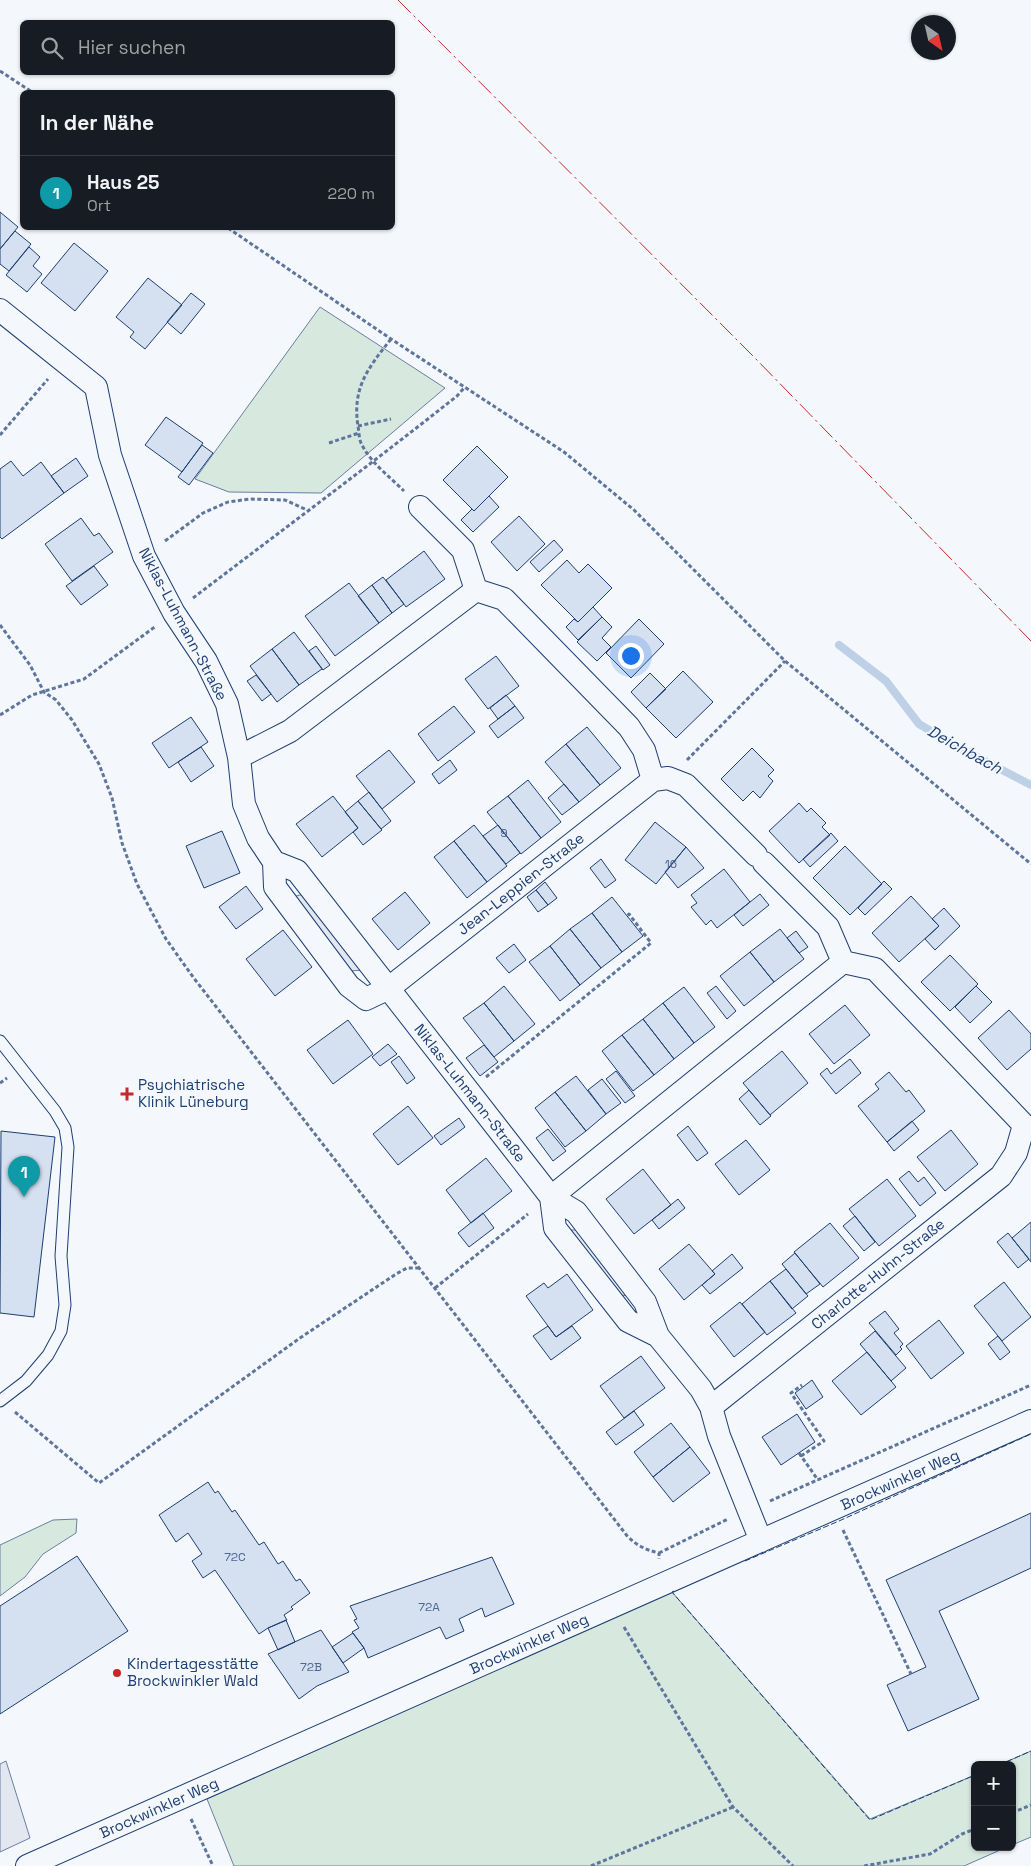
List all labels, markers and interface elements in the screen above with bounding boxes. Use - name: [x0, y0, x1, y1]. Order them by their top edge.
- north arrow: [911, 15, 956, 60]
- search box: [20, 20, 395, 75]
- icon: search: [38, 34, 66, 62]
- text: Hier suchen: [78, 35, 186, 60]
- text: In der Nähe: [40, 109, 154, 136]
- text: Haus 25: [87, 170, 159, 195]
- text: 1: [52, 183, 60, 204]
- text: 220 m: [328, 183, 375, 204]
- text: Ort: [87, 195, 111, 216]
- street label: Niklas-Luhmann-Straße: [135, 544, 232, 704]
- your location: [618, 643, 644, 669]
- water label: Deichbach: [924, 720, 1007, 779]
- house number: 9: [500, 825, 508, 841]
- street label: Jean-Leppien-Straße: [454, 828, 588, 939]
- house number: 16: [665, 856, 677, 872]
- street label: Niklas-Luhmann-Straße: [410, 1020, 530, 1166]
- place label: Psychiatrische Klinik Lüneburg: [138, 1075, 249, 1111]
- marker: Psychiatrische Klinik Lüneburg: [120, 1087, 134, 1101]
- pin: 1: [8, 1156, 40, 1197]
- street label: Charlotte-Huhn-Straße: [807, 1214, 948, 1333]
- street label: Brockwinkler Weg: [837, 1445, 962, 1514]
- house number: 72C: [224, 1549, 246, 1565]
- house number: 72A: [418, 1599, 440, 1615]
- street label: Brockwinkler Weg: [466, 1609, 591, 1678]
- place label: Kindertagesstätte Brockwinkler Wald: [127, 1654, 259, 1690]
- house number: 72B: [300, 1659, 322, 1675]
- marker: Kindertagesstätte Brockwinkler Wald: [111, 1667, 123, 1679]
- map controls: [971, 1761, 1016, 1851]
- button: +: [971, 1761, 1016, 1806]
- street label: Brockwinkler Weg: [96, 1773, 221, 1842]
- button: −: [971, 1806, 1016, 1851]

